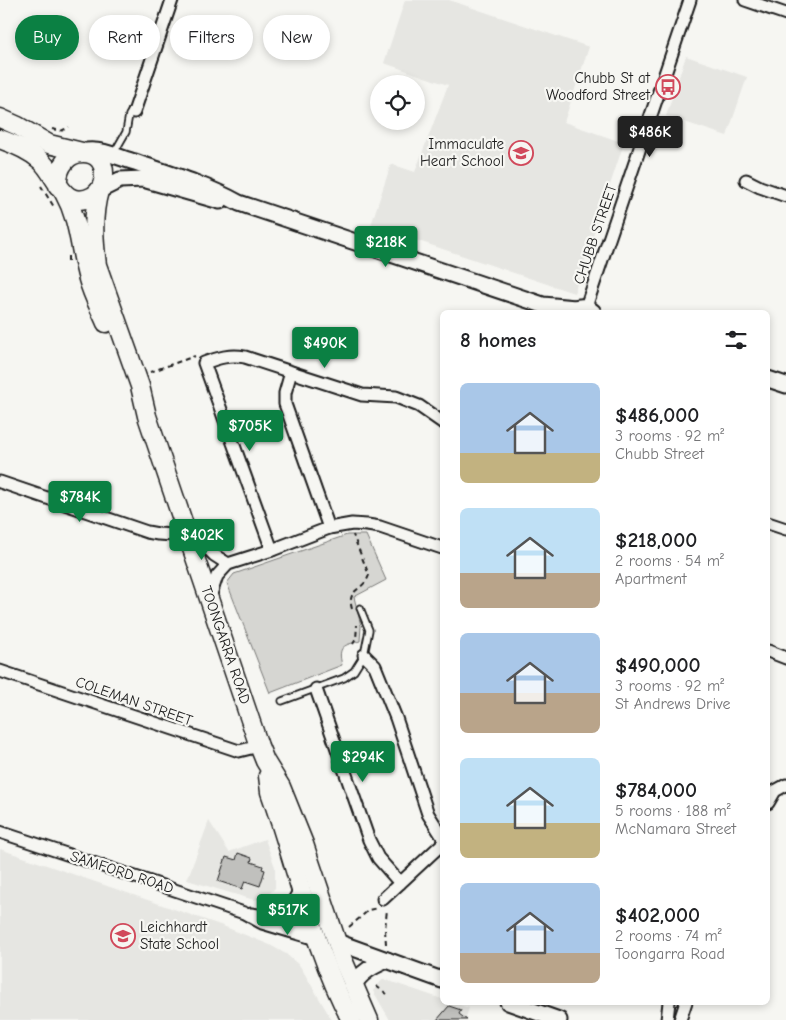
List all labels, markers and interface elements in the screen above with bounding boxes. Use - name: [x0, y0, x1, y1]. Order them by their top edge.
- chip: Buy: [15, 15, 79, 60]
- chip: Rent: [89, 15, 160, 60]
- chip: Filters: [170, 15, 253, 60]
- chip: New: [263, 15, 330, 60]
- place label: Chubb St at Woodford Street: [546, 69, 651, 104]
- bus stop icon: Chubb St at Woodford Street: [655, 74, 681, 100]
- map controls: [370, 75, 425, 130]
- button: locate: [370, 75, 425, 130]
- pin: $486K: [615, 116, 685, 158]
- text: $486K: [629, 123, 671, 141]
- place label: Immaculate Heart School: [420, 135, 504, 170]
- school or university icon: Immaculate Heart School: [508, 140, 534, 166]
- street label: CHUBB STREET: [569, 181, 621, 287]
- pin: $218K: [351, 226, 421, 268]
- text: $218K: [365, 233, 407, 251]
- pin: $490K: [290, 326, 360, 369]
- icon: filters: [722, 326, 750, 354]
- text: 8 homes: [460, 328, 536, 352]
- text: $490K: [303, 334, 347, 352]
- icon: home: [500, 403, 560, 463]
- text: $486,000: [615, 403, 699, 427]
- pin: $705K: [215, 410, 285, 452]
- text: $705K: [228, 417, 272, 435]
- text: 3 rooms · 92 m²: [615, 427, 724, 445]
- text: Chubb Street: [615, 445, 704, 463]
- pin: $784K: [45, 480, 115, 523]
- text: $784K: [59, 488, 101, 506]
- pin: $402K: [167, 518, 237, 561]
- text: $402K: [180, 526, 224, 544]
- icon: home: [500, 528, 560, 588]
- text: $218,000: [615, 528, 697, 552]
- text: 2 rooms · 54 m²: [615, 552, 724, 570]
- text: Apartment: [615, 570, 687, 588]
- street label: TOONGARRA ROAD: [197, 583, 255, 707]
- icon: home: [500, 653, 560, 713]
- text: $490,000: [615, 653, 701, 677]
- street label: COLEMAN STREET: [73, 673, 195, 730]
- text: 3 rooms · 92 m²: [615, 677, 724, 695]
- text: St Andrews Drive: [615, 695, 730, 713]
- pin: $294K: [328, 740, 398, 783]
- text: $294K: [342, 748, 384, 766]
- icon: home: [500, 778, 560, 838]
- text: $784,000: [615, 778, 697, 802]
- text: 5 rooms · 188 m²: [615, 802, 731, 820]
- text: McNamara Street: [615, 820, 736, 838]
- street label: SAMFORD ROAD: [68, 847, 176, 897]
- pin: $517K: [253, 894, 323, 936]
- text: $517K: [268, 901, 308, 919]
- icon: home: [500, 903, 560, 963]
- text: $402,000: [615, 903, 700, 927]
- place label: Leichhardt State School: [140, 918, 219, 953]
- school or university icon: Leichhardt State School: [110, 923, 136, 949]
- text: 2 rooms · 74 m²: [615, 927, 722, 945]
- text: Toongarra Road: [615, 945, 725, 963]

